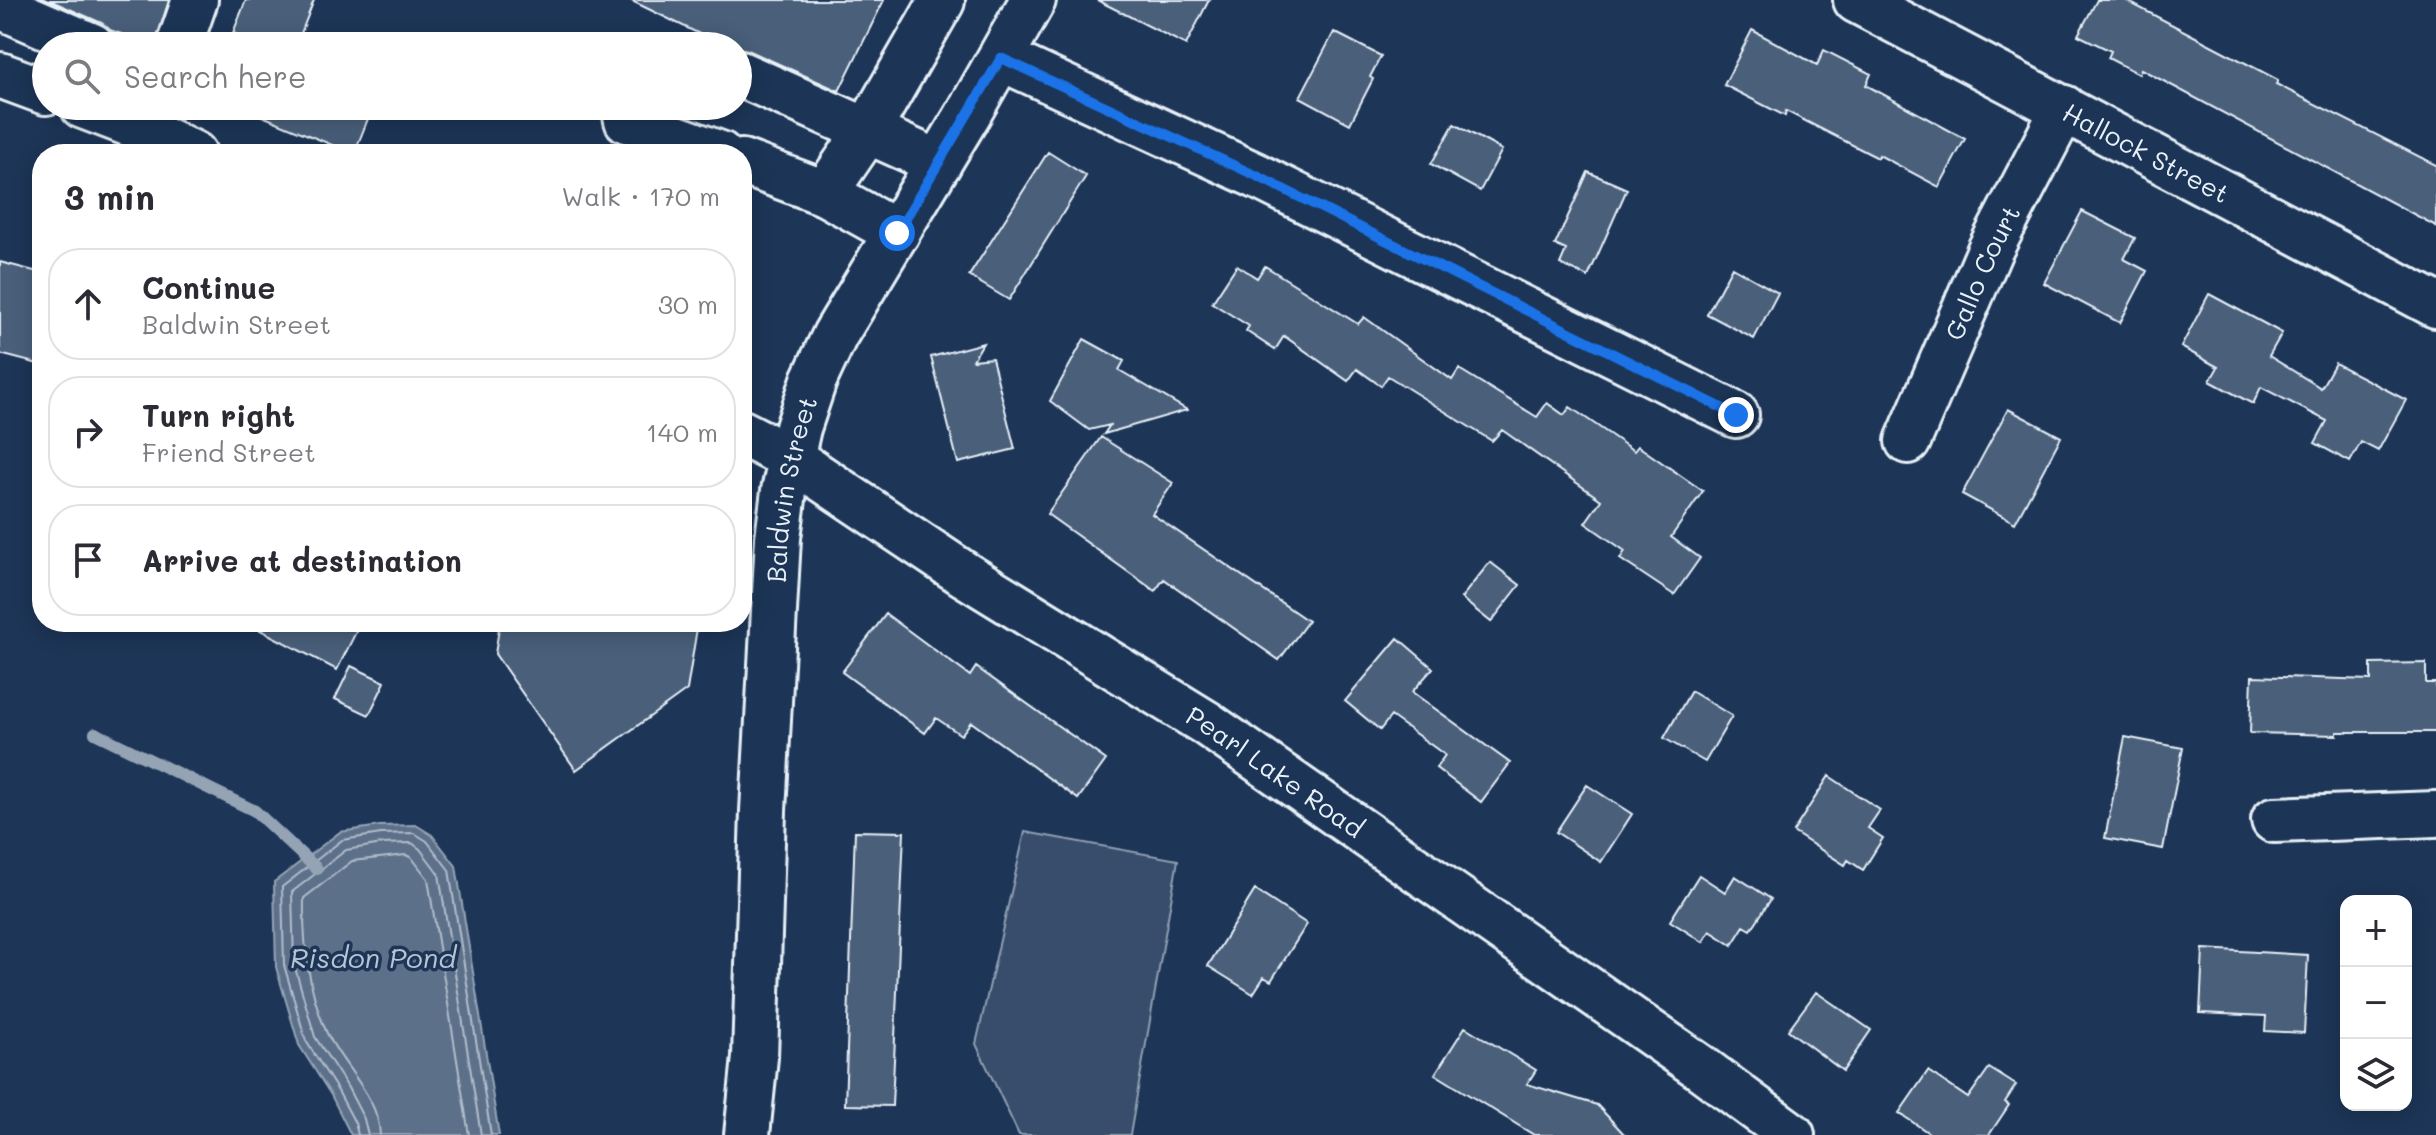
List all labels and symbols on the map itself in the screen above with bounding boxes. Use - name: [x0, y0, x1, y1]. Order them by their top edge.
- street label: Hallock Street: [2057, 95, 2235, 210]
- street label: Gallo Court: [1936, 199, 2028, 345]
- route start: [879, 215, 915, 251]
- street label: Baldwin Street: [759, 392, 824, 583]
- route end: [1718, 397, 1754, 433]
- street label: Pearl Lake Road: [1180, 698, 1371, 845]
- water label: Risdon Pond: [290, 939, 458, 975]

